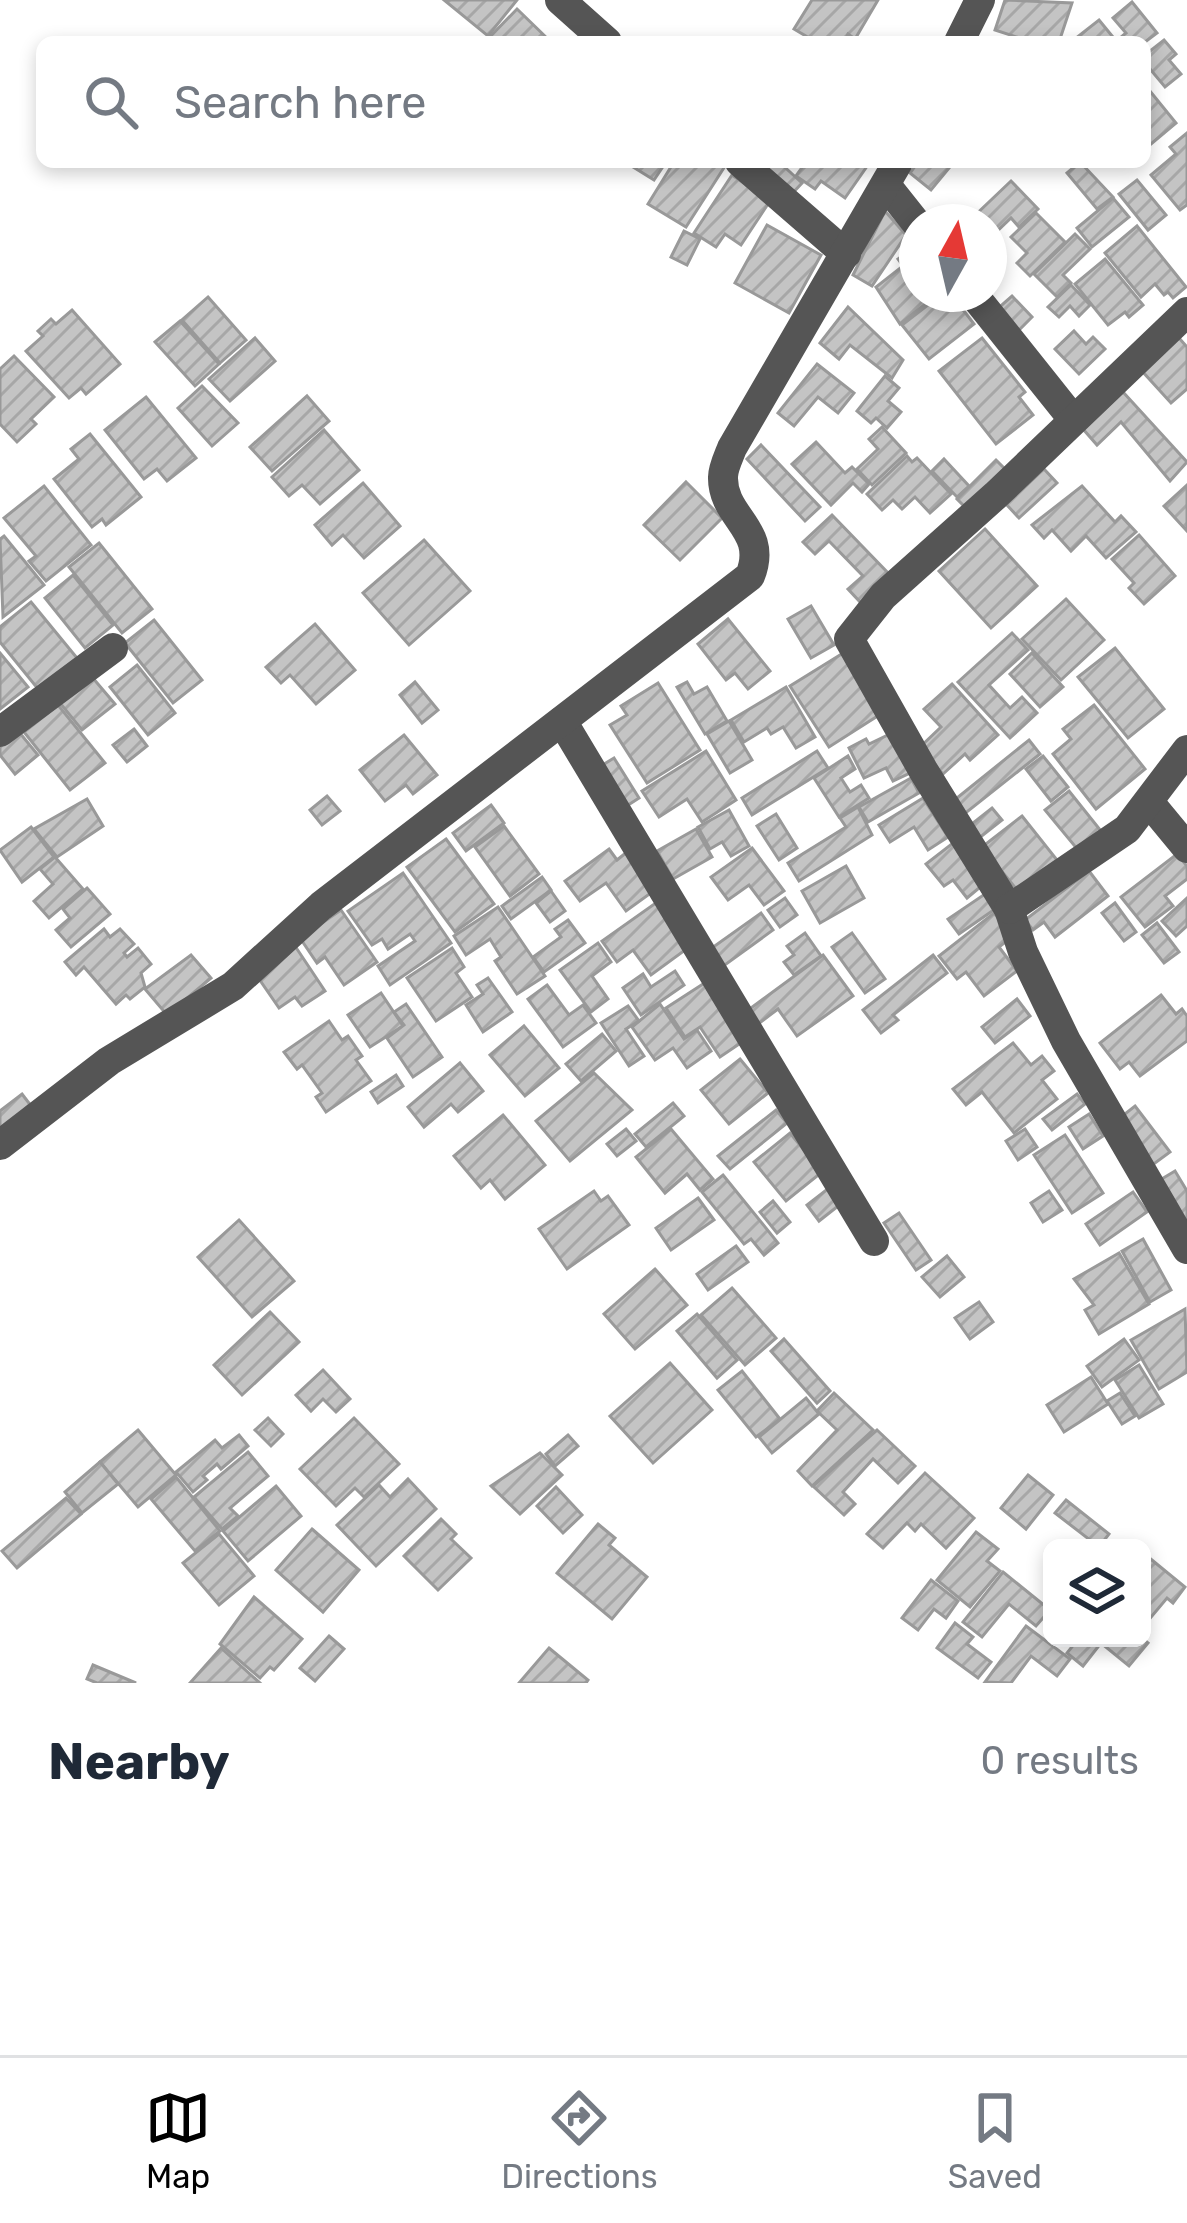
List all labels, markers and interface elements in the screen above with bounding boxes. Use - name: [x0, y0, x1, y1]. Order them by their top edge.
- search box: [36, 36, 1151, 168]
- icon: search: [78, 69, 144, 135]
- text: Search here: [174, 76, 426, 129]
- north arrow: [899, 204, 1007, 312]
- map controls: [1043, 1539, 1151, 1647]
- button: layers: [1043, 1539, 1151, 1647]
- text: Nearby: [48, 1731, 230, 1792]
- text: 0 results: [980, 1738, 1139, 1784]
- tab: Map: [145, 2085, 211, 2196]
- tab: Directions: [501, 2085, 658, 2196]
- tab: Saved: [948, 2085, 1042, 2196]

